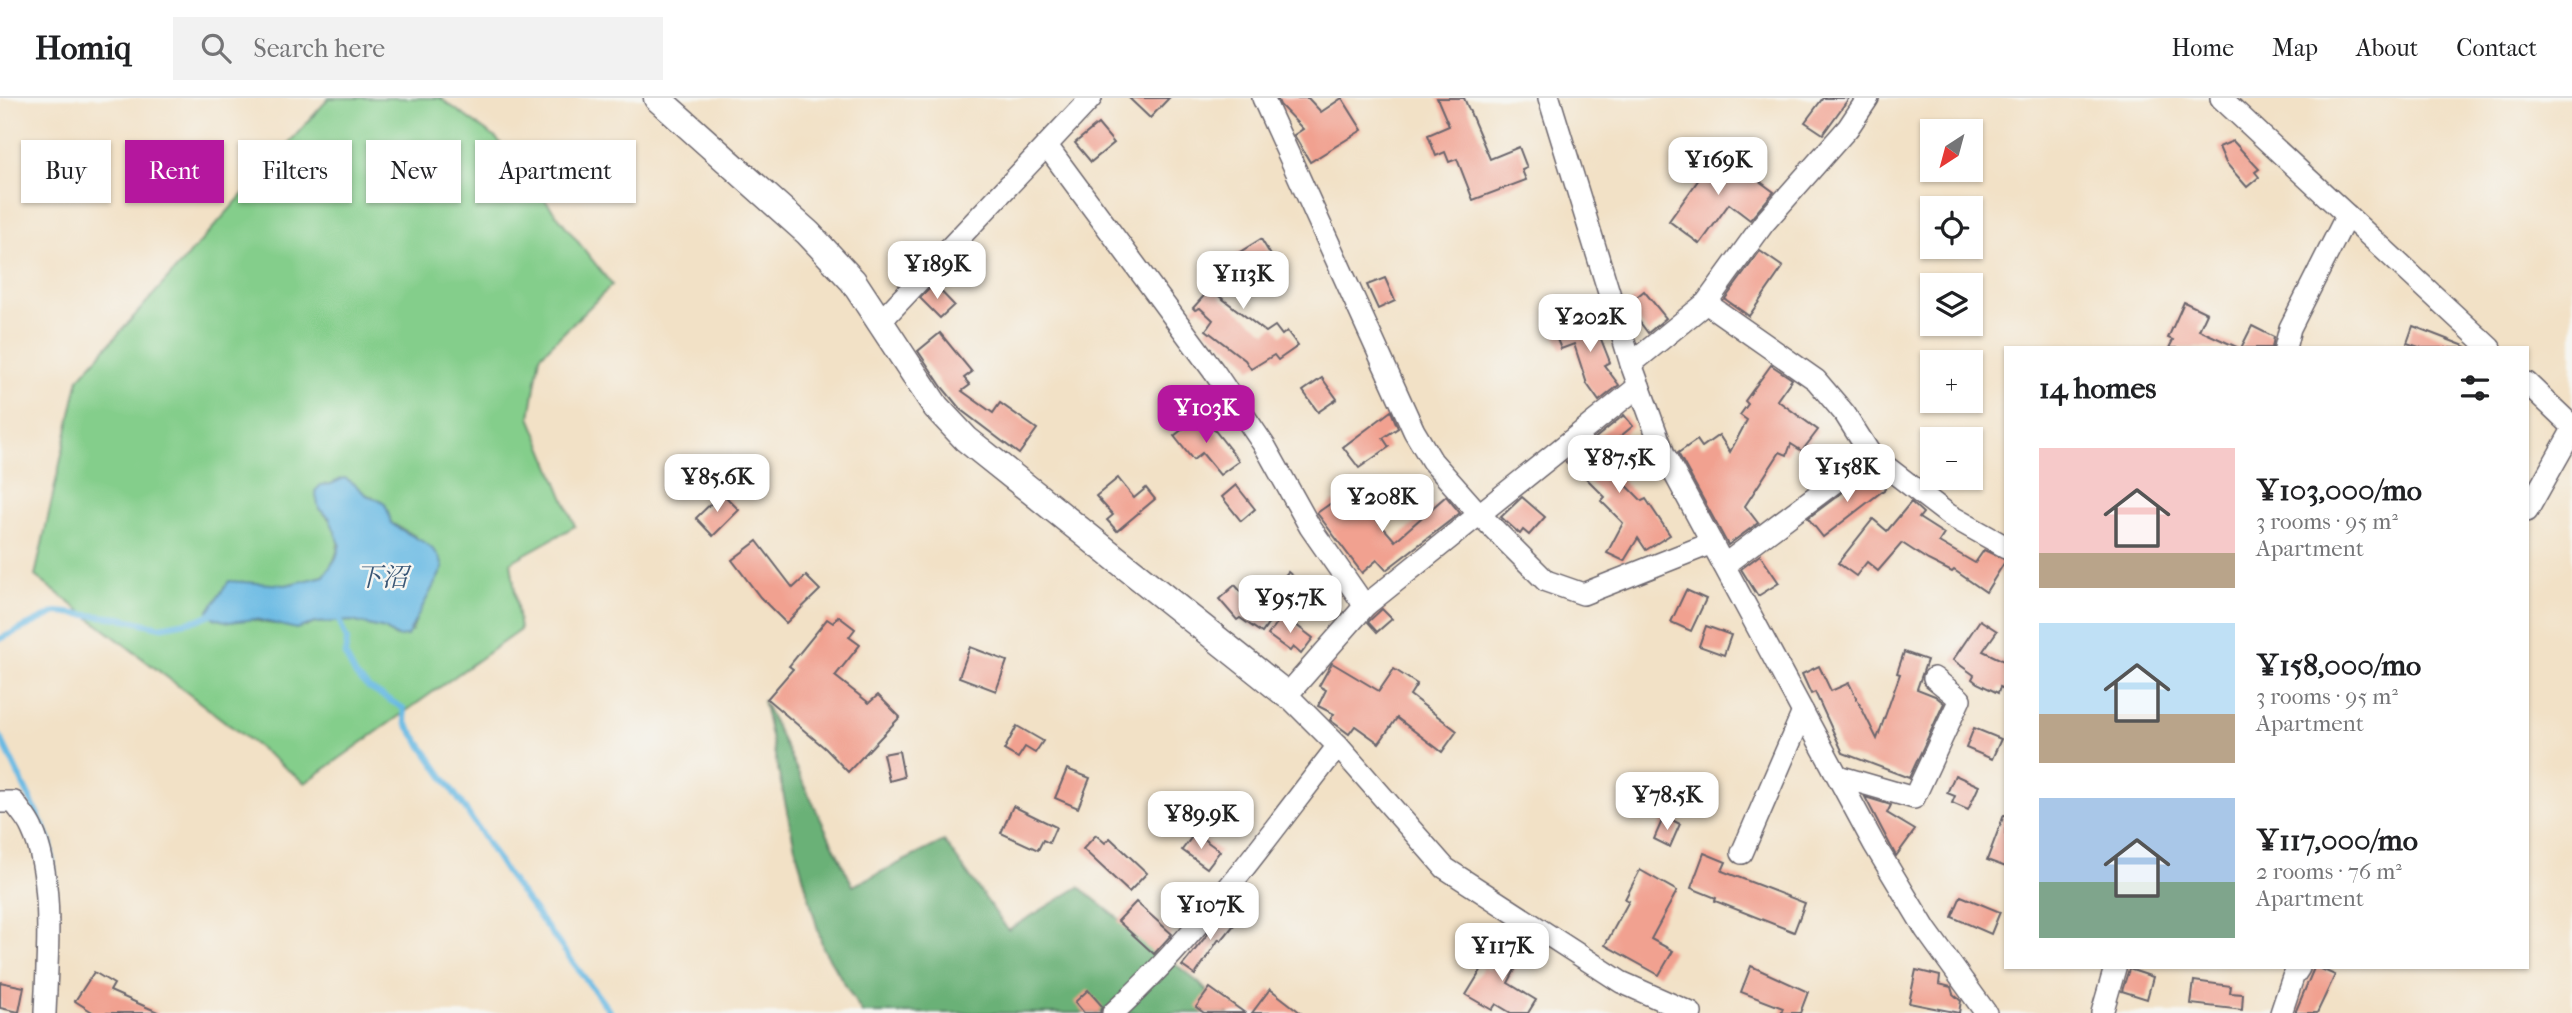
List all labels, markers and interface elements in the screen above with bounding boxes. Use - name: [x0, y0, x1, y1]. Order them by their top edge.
- search box: [173, 17, 663, 80]
- text: Homiq: [35, 29, 131, 68]
- icon: search: [197, 29, 235, 67]
- text: Search here: [253, 33, 385, 64]
- text: Home: [2172, 34, 2234, 62]
- text: Map: [2272, 34, 2318, 62]
- text: About: [2356, 34, 2418, 62]
- text: Contact: [2456, 34, 2537, 62]
- north arrow: [1920, 119, 1983, 182]
- map controls: [1920, 119, 1983, 490]
- pin: ¥169K: [1669, 138, 1767, 197]
- chip: Buy: [21, 140, 111, 203]
- chip: Rent: [125, 140, 224, 203]
- chip: Filters: [238, 140, 352, 203]
- chip: New: [366, 140, 461, 203]
- chip: Apartment: [475, 140, 636, 203]
- text: ¥169K: [1684, 146, 1752, 173]
- button: locate: [1920, 196, 1983, 259]
- pin: ¥189K: [888, 242, 986, 301]
- text: ¥189K: [904, 250, 970, 277]
- pin: ¥113K: [1194, 252, 1292, 311]
- text: ¥113K: [1213, 260, 1273, 287]
- button: layers: [1920, 273, 1983, 336]
- pin: ¥202K: [1541, 294, 1639, 354]
- text: ¥202K: [1555, 303, 1625, 330]
- button: +: [1920, 350, 1983, 413]
- icon: filters: [2456, 369, 2494, 407]
- text: 14 homes: [2039, 371, 2156, 406]
- pin: ¥103K: [1157, 386, 1255, 445]
- text: ¥103K: [1174, 394, 1238, 421]
- button: −: [1920, 427, 1983, 490]
- pin: ¥87.5K: [1562, 436, 1676, 495]
- text: ¥87.5K: [1584, 444, 1654, 471]
- pin: ¥158K: [1798, 444, 1896, 504]
- text: ¥158K: [1815, 453, 1879, 480]
- pin: ¥85.6K: [660, 454, 774, 514]
- text: ¥85.6K: [681, 463, 753, 490]
- text: ¥103,000/mo: [2256, 473, 2422, 508]
- pin: ¥208K: [1333, 474, 1431, 534]
- icon: home: [2095, 476, 2179, 560]
- text: ¥208K: [1347, 483, 1417, 510]
- text: 3 rooms · 95 m²: [2256, 508, 2398, 535]
- text: Apartment: [2256, 535, 2364, 562]
- water label: 下沼: [356, 562, 412, 593]
- pin: ¥95.7K: [1233, 575, 1347, 635]
- text: ¥95.7K: [1255, 584, 1325, 611]
- text: ¥158,000/mo: [2256, 648, 2421, 683]
- icon: home: [2095, 651, 2179, 735]
- text: 3 rooms · 95 m²: [2256, 683, 2398, 710]
- text: Apartment: [2256, 710, 2364, 737]
- pin: ¥78.5K: [1610, 772, 1724, 832]
- text: ¥78.5K: [1632, 781, 1702, 808]
- pin: ¥89.9K: [1144, 792, 1258, 851]
- text: ¥89.9K: [1164, 800, 1238, 827]
- text: ¥117,000/mo: [2256, 823, 2418, 858]
- icon: home: [2095, 826, 2179, 910]
- text: 2 rooms · 76 m²: [2256, 858, 2402, 885]
- pin: ¥107K: [1161, 882, 1259, 942]
- text: Apartment: [2256, 885, 2364, 912]
- text: ¥107K: [1177, 891, 1243, 918]
- pin: ¥117K: [1453, 924, 1551, 983]
- text: ¥117K: [1471, 932, 1533, 959]

